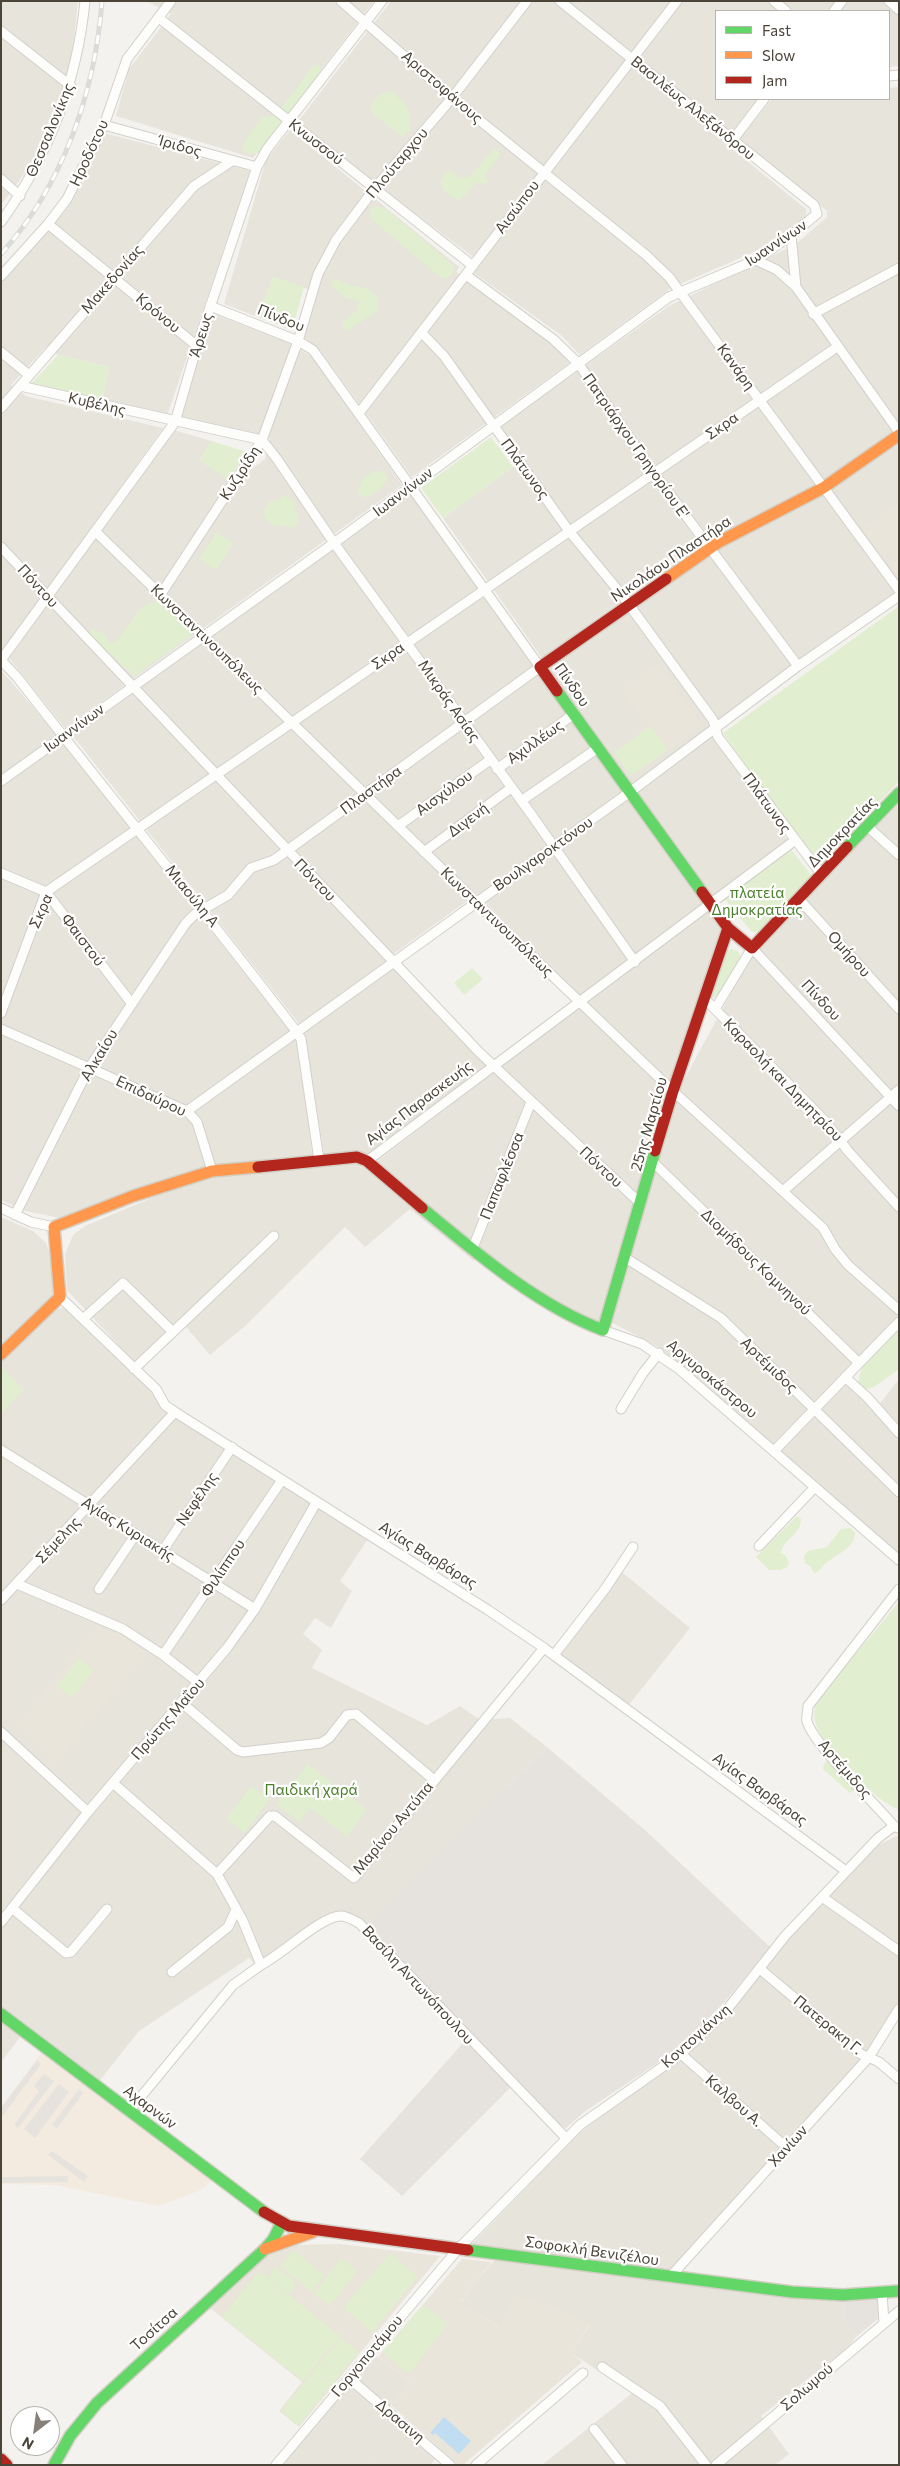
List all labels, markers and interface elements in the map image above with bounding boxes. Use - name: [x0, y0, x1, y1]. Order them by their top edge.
- legend: [715, 10, 890, 100]
- text: Fast: [762, 21, 791, 39]
- text: Slow: [762, 46, 795, 64]
- street label: Αριστοφάνους: [398, 47, 486, 127]
- street label: Βασιλέως Αλεξάνδρου: [627, 52, 759, 164]
- text: Jam: [762, 71, 787, 89]
- street label: Θεσσαλονίκης: [22, 80, 78, 180]
- street label: Κνωσσού: [285, 115, 347, 169]
- street label: Ηροδότου: [66, 117, 112, 189]
- street label: Πλούταρχου: [362, 124, 432, 202]
- street label: Ίριδος: [157, 131, 203, 161]
- street label: Αισώπου: [491, 177, 543, 237]
- street label: Ιωαννίνων: [742, 216, 810, 270]
- street label: Μακεδονίας: [77, 241, 147, 317]
- street label: Κρόνου: [132, 289, 184, 337]
- street label: Πίνδου: [255, 300, 307, 336]
- street label: Άρεως: [186, 311, 216, 359]
- street label: Κανάρη: [713, 340, 759, 394]
- street label: Πατριάρχου Γρηγορίου Ε': [579, 370, 693, 522]
- street label: Κυβέλης: [66, 389, 128, 419]
- street label: Σκρα: [702, 408, 742, 444]
- street label: Πλάτωνος: [497, 435, 553, 503]
- street label: Κυζιρίδη: [216, 443, 264, 503]
- street label: Ιωαννίνων: [369, 464, 437, 520]
- street label: Νικολάου Πλαστήρα: [608, 512, 734, 606]
- street label: Πόντου: [14, 561, 62, 611]
- street label: Κωνσταντινουπόλεως: [147, 581, 267, 697]
- street label: Σκρα: [368, 638, 408, 674]
- street label: Μικράς Ασίας: [414, 657, 484, 745]
- street label: Πίνδου: [551, 660, 593, 710]
- street label: Ιωαννίνων: [40, 700, 108, 756]
- street label: Αχιλλέως: [503, 716, 567, 768]
- street label: Πλαστήρα: [337, 762, 405, 818]
- street label: Αισχύλου: [412, 766, 476, 820]
- street label: Πλάτωνος: [739, 769, 795, 837]
- street label: Δημοκρατίας: [804, 793, 880, 871]
- street label: Διγενή: [444, 799, 492, 841]
- street label: Βουλγαροκτόνου: [490, 813, 596, 895]
- street label: Πόντου: [290, 855, 340, 905]
- street label: Μιαούλη Α: [161, 861, 223, 931]
- street label: Κωνσταντινουπόλεως: [437, 864, 557, 980]
- park label: πλατεία Δημοκρατίας: [711, 884, 803, 919]
- street label: Σκρα: [25, 891, 57, 931]
- street label: Φαιστού: [58, 910, 108, 970]
- street label: Ομήρου: [824, 927, 874, 981]
- street label: Πίνδου: [798, 976, 844, 1024]
- street label: Καραολή και Δημητρίου: [720, 1015, 846, 1145]
- street label: Αλκαίου: [77, 1026, 121, 1084]
- street label: Αγίας Παρασκευής: [362, 1057, 476, 1149]
- street label: Επιδαύρου: [113, 1072, 189, 1120]
- street label: 25ης Μαρτίου: [627, 1075, 671, 1173]
- street label: Παπαφλέσσα: [476, 1130, 528, 1222]
- street label: Πόντου: [576, 1143, 626, 1191]
- street label: Διομήδους Κομνηνού: [697, 1205, 815, 1319]
- street label: Αρτέμιδος: [737, 1333, 801, 1397]
- street label: Αργυροκάστρου: [663, 1336, 761, 1422]
- street label: Νεφέλης: [172, 1469, 222, 1529]
- street label: Αγίας Κυριακής: [78, 1493, 178, 1565]
- street label: Σέμελης: [32, 1513, 84, 1567]
- street label: Αγίας Βαρβάρας: [376, 1518, 480, 1592]
- street label: Φιλίππου: [197, 1536, 249, 1600]
- street label: Πρώτης Μαΐου: [127, 1674, 209, 1764]
- street label: Αρτέμιδος: [814, 1736, 876, 1802]
- street label: Αγίας Βαρβάρας: [709, 1749, 811, 1829]
- street label: Μαρίνου Αντύπα: [349, 1778, 437, 1878]
- park label: Παιδική χαρά: [264, 1781, 358, 1799]
- street label: Βασίλη Αντωνόπουλου: [358, 1922, 478, 2048]
- street label: Πατερακη Γ.: [790, 1992, 866, 2058]
- street label: Κοντογιάννη: [658, 2000, 734, 2072]
- street label: Καλβου Α.: [702, 2071, 766, 2131]
- street label: Αχαρνών: [120, 2081, 180, 2133]
- street label: Χανίων: [765, 2121, 811, 2171]
- street label: Σοφοκλή Βενιζέλου: [524, 2233, 660, 2269]
- street label: Τοσίτσα: [127, 2303, 181, 2355]
- street label: Γοργοποτάμου: [328, 2311, 406, 2401]
- street label: Σολωμού: [777, 2359, 837, 2415]
- street label: Δρασινη: [372, 2395, 428, 2447]
- north arrow: [10, 2406, 60, 2456]
- text: N: [19, 2434, 37, 2454]

